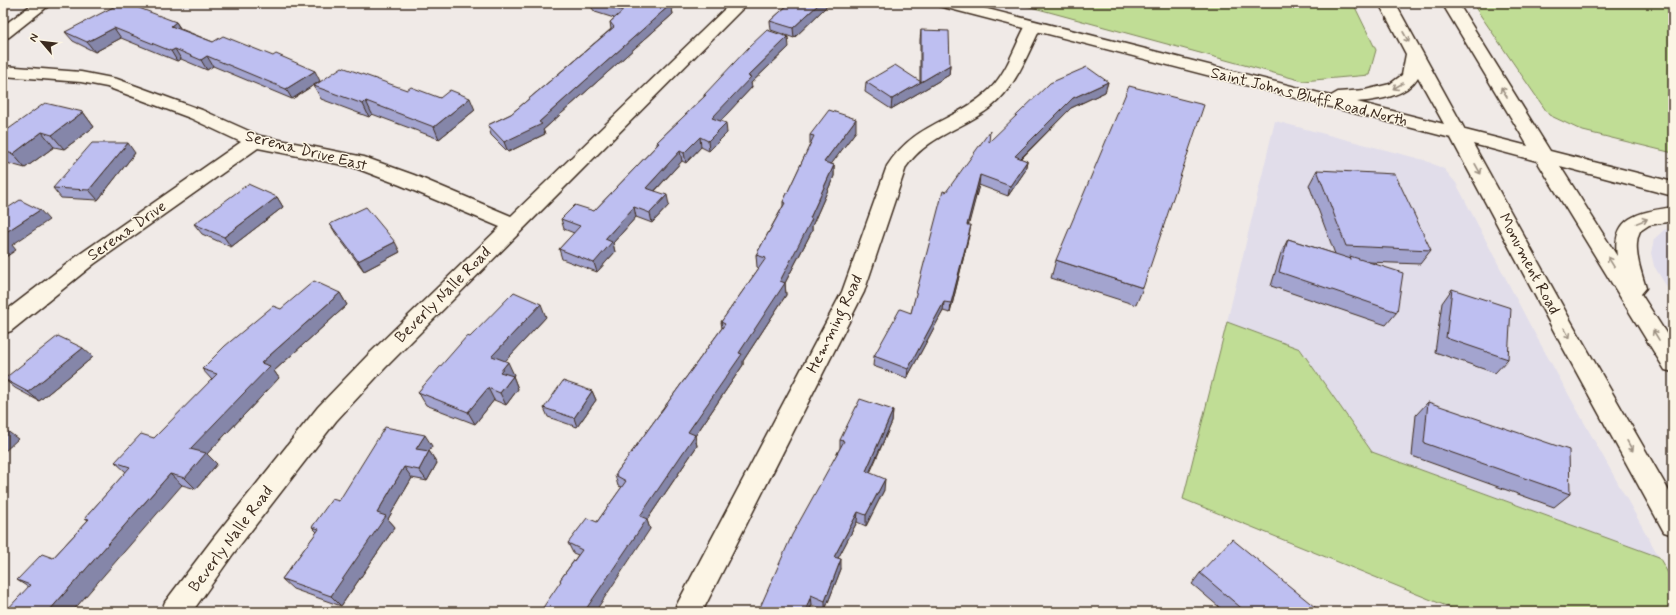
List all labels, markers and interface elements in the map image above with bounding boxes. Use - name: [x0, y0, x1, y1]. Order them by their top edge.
- north arrow: [22, 22, 62, 62]
- text: N: [26, 31, 42, 44]
- one-way arrow: [1403, 31, 1410, 43]
- street label: Saint Johns Bluff Road North: [1208, 62, 1410, 132]
- one-way arrow: [1392, 82, 1404, 90]
- one-way arrow: [1500, 86, 1508, 98]
- street label: Serena Drive East: [243, 126, 369, 176]
- one-way arrow: [1475, 163, 1482, 175]
- street label: Serena Drive: [83, 196, 171, 266]
- street label: Monument Road: [1493, 210, 1565, 318]
- one-way arrow: [1636, 217, 1648, 225]
- street label: Beverly Nalle Road: [390, 242, 496, 348]
- one-way arrow: [1607, 257, 1615, 268]
- street label: Hemming Road: [802, 271, 869, 377]
- one-way arrow: [1563, 327, 1571, 339]
- one-way arrow: [1652, 329, 1660, 341]
- one-way arrow: [1627, 440, 1635, 452]
- street label: Beverly Nalle Road: [184, 482, 278, 596]

